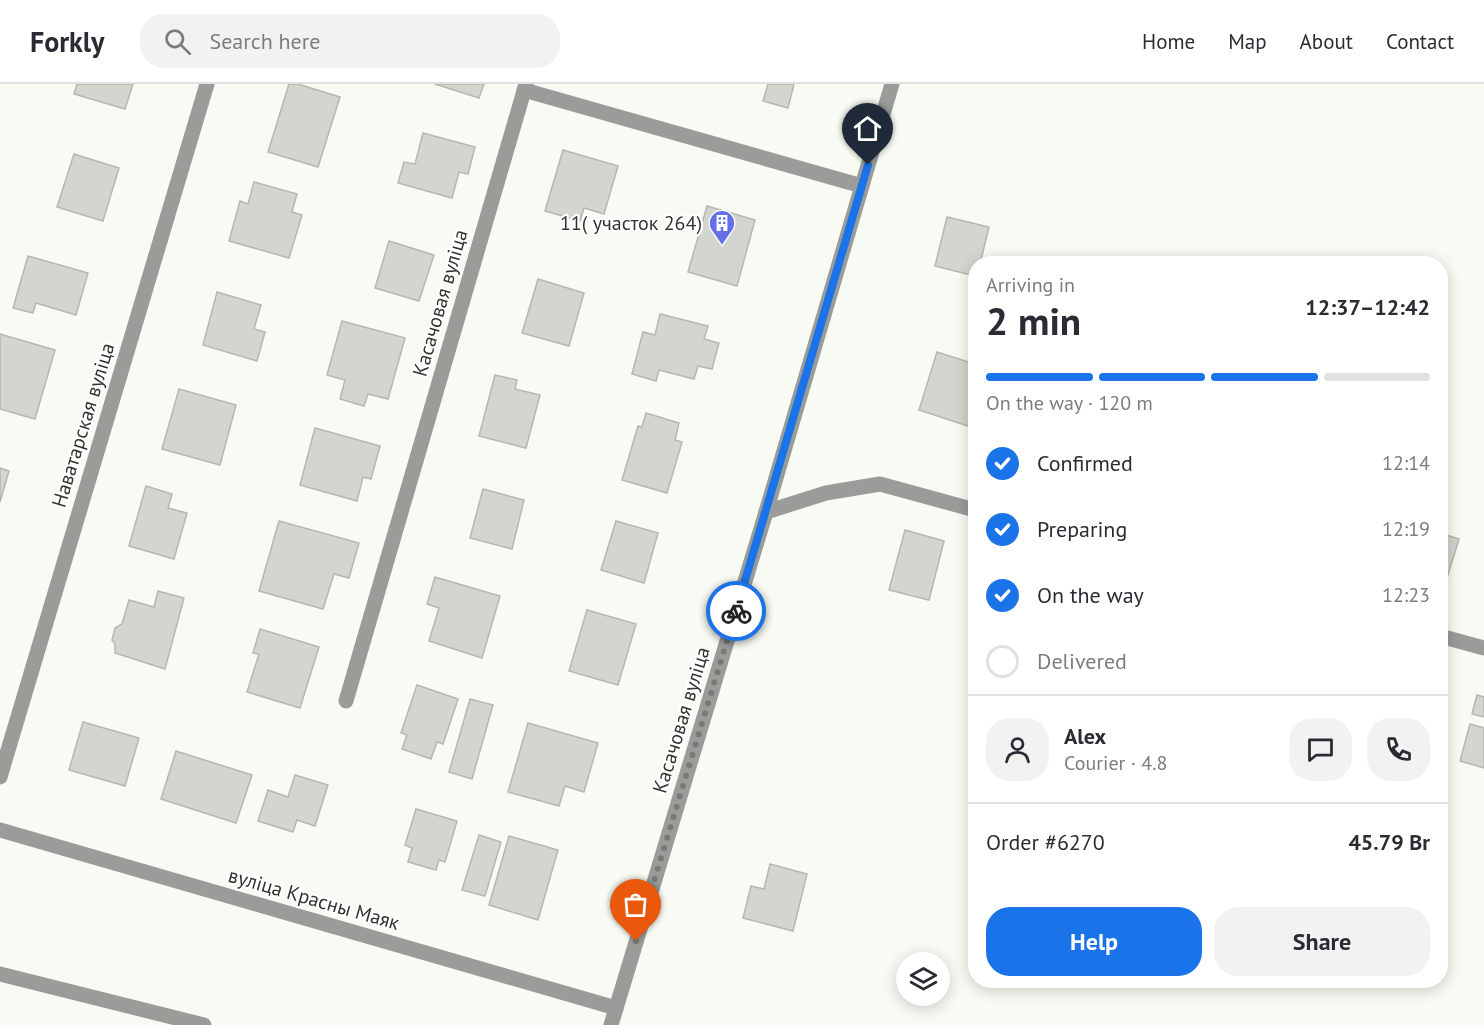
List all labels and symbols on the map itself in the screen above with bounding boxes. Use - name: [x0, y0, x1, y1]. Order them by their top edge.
- pin: [842, 103, 893, 165]
- building icon: 11( участок 264): [707, 208, 737, 246]
- place label: 11( участок 264): [560, 210, 702, 236]
- street label: Касачовая вуліца: [407, 227, 473, 379]
- street label: Наватарская вуліца: [46, 340, 120, 510]
- courier: [706, 581, 766, 641]
- street label: Касачовая вуліца: [646, 644, 716, 796]
- street label: вуліца Красны Маяк: [225, 862, 403, 936]
- pin: [610, 879, 661, 941]

